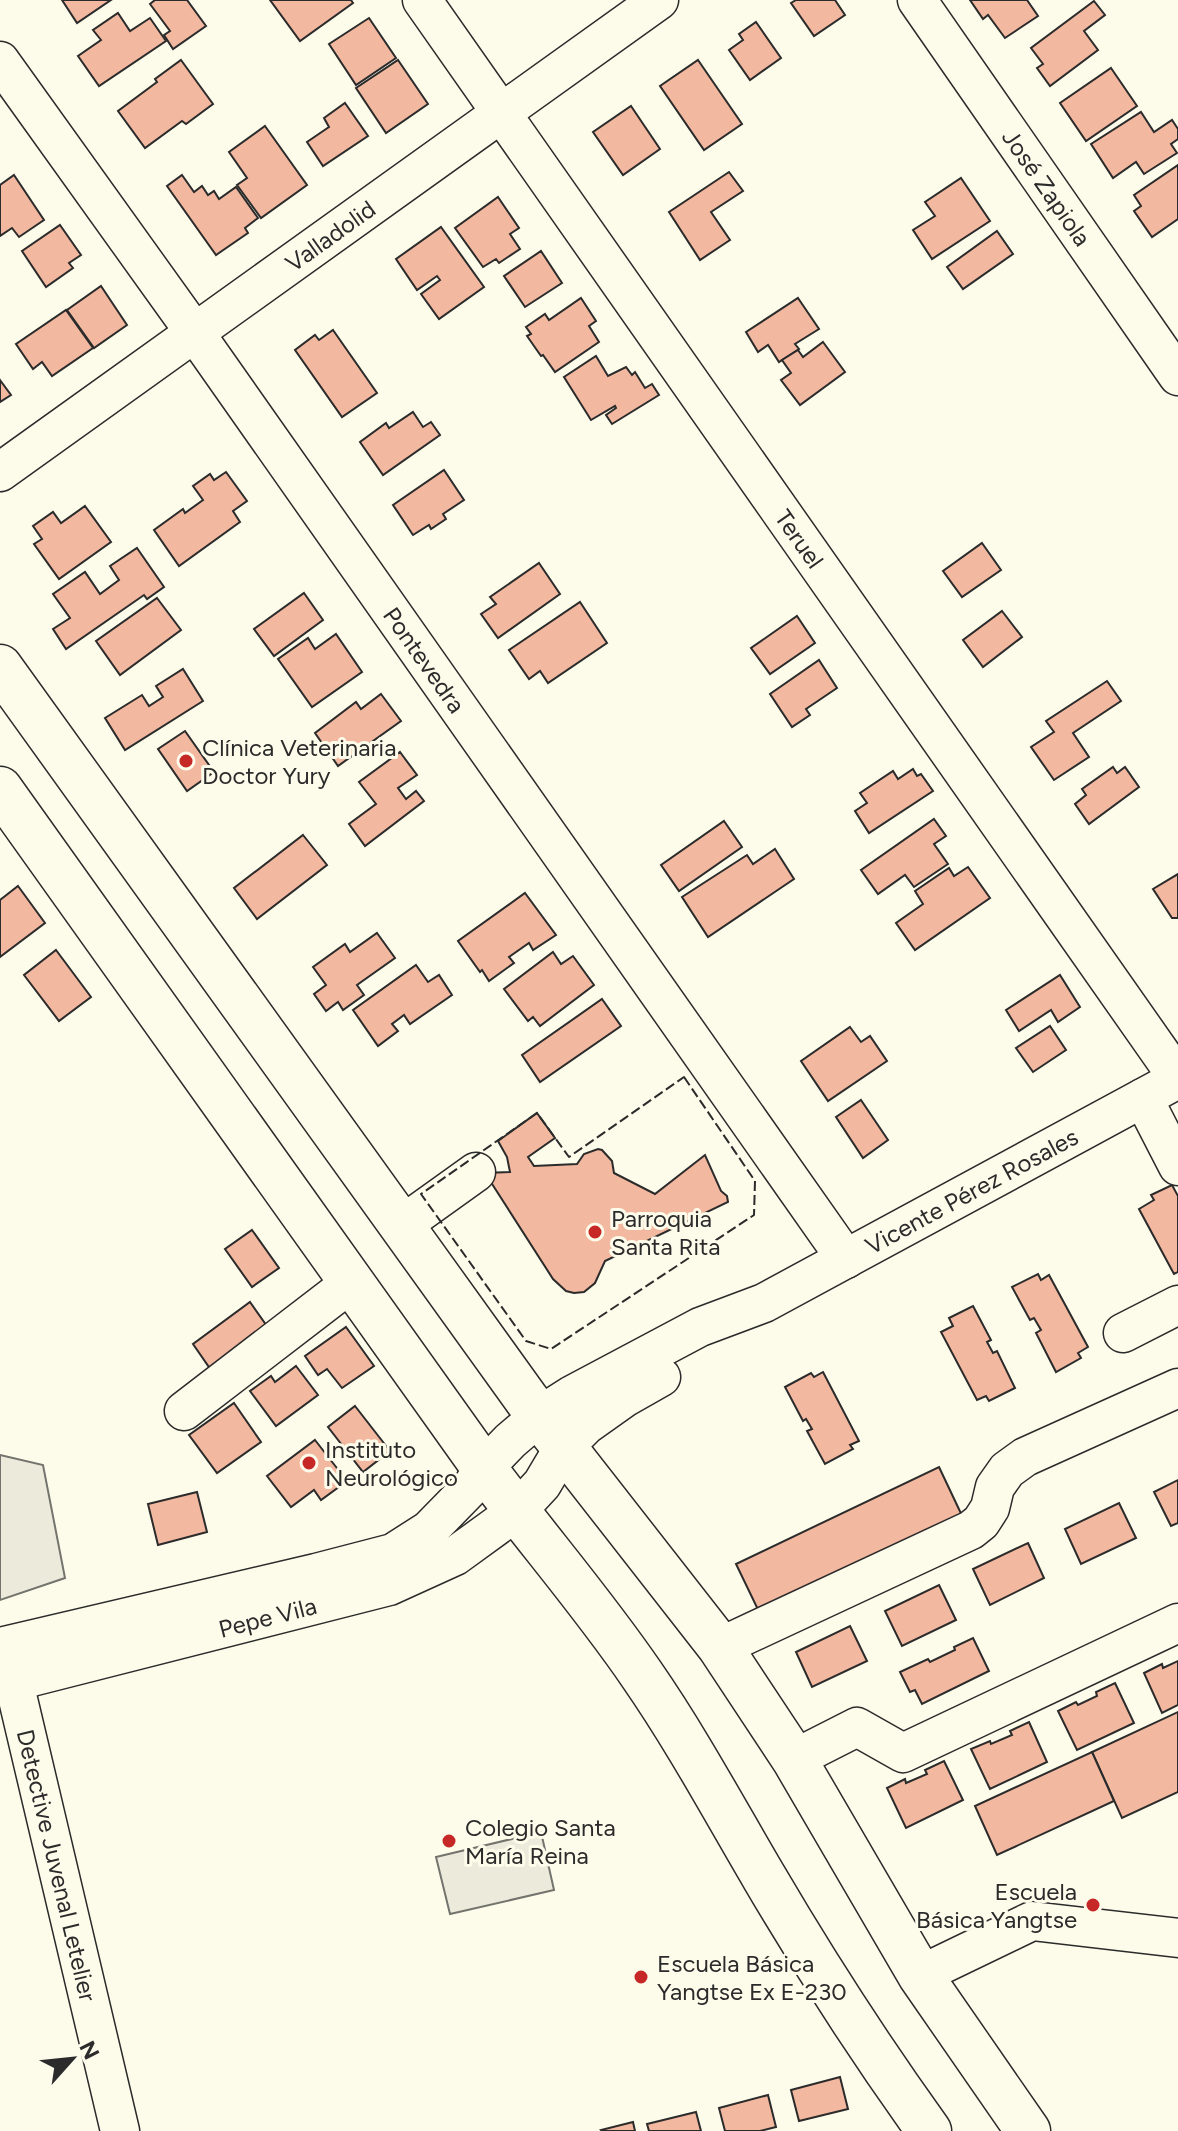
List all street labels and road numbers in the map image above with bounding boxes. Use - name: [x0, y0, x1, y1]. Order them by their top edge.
- street label: José Zapiola: [996, 123, 1098, 251]
- street label: Valladolid: [279, 194, 381, 278]
- street label: Teruel: [769, 504, 830, 574]
- street label: Pontevedra: [378, 601, 472, 718]
- street label: Vicente Pérez Rosales: [860, 1122, 1083, 1260]
- street label: Pepe Vila: [216, 1591, 319, 1643]
- street label: Detective Juvenal Letelier: [11, 1726, 103, 2004]

